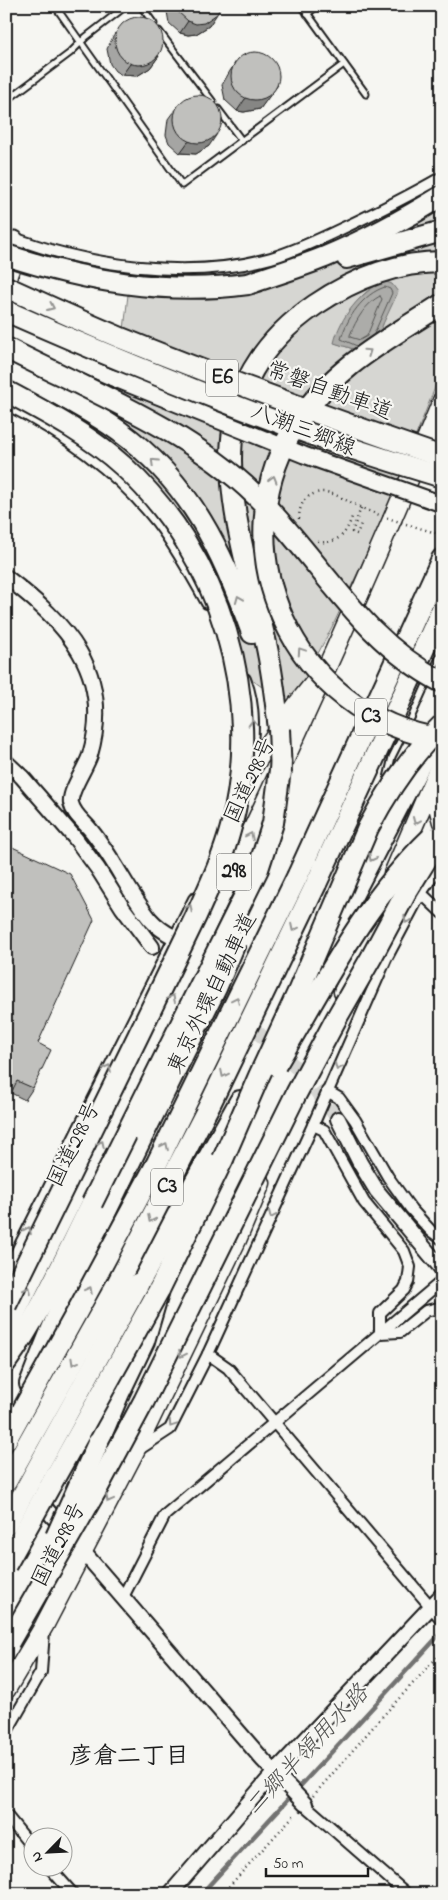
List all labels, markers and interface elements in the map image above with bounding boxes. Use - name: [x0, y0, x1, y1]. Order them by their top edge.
- one-way arrow: [46, 301, 55, 312]
- one-way arrow: [362, 349, 372, 358]
- street label: 常磐自動車道: [262, 354, 396, 430]
- road number: E6: [206, 359, 238, 396]
- street label: 八潮三郷線: [246, 396, 360, 466]
- one-way arrow: [151, 459, 160, 468]
- one-way arrow: [267, 476, 277, 484]
- one-way arrow: [235, 595, 245, 604]
- one-way arrow: [298, 647, 307, 657]
- road number: C3: [355, 699, 387, 736]
- one-way arrow: [248, 719, 258, 726]
- street label: 国道298号: [217, 733, 285, 829]
- one-way arrow: [411, 816, 422, 825]
- one-way arrow: [244, 832, 255, 841]
- one-way arrow: [368, 853, 378, 862]
- road number: 298: [216, 854, 252, 890]
- one-way arrow: [183, 904, 193, 913]
- street label: 東京外環自動車道: [160, 908, 266, 1080]
- one-way arrow: [403, 914, 413, 923]
- one-way arrow: [290, 923, 301, 932]
- one-way arrow: [166, 994, 176, 1003]
- one-way arrow: [230, 996, 240, 1005]
- one-way arrow: [333, 1062, 344, 1071]
- one-way arrow: [102, 1065, 112, 1074]
- one-way arrow: [220, 1069, 230, 1078]
- street label: 国道298号: [40, 1097, 110, 1193]
- one-way arrow: [94, 1140, 105, 1149]
- one-way arrow: [159, 1142, 169, 1151]
- road number: C3: [151, 1168, 183, 1206]
- one-way arrow: [267, 1210, 278, 1219]
- one-way arrow: [147, 1214, 157, 1223]
- one-way arrow: [22, 1226, 32, 1235]
- one-way arrow: [22, 1286, 32, 1295]
- one-way arrow: [83, 1286, 93, 1295]
- one-way arrow: [178, 1349, 188, 1358]
- one-way arrow: [70, 1357, 80, 1366]
- one-way arrow: [168, 1419, 178, 1428]
- one-way arrow: [105, 1494, 115, 1503]
- street label: 国道298号: [25, 1497, 95, 1593]
- water label: 二郷半領用水路: [238, 1676, 379, 1824]
- district label: 彦倉二丁目: [69, 1740, 189, 1775]
- north arrow: [22, 1828, 72, 1878]
- scale bar: [266, 1845, 368, 1877]
- text: N: [26, 1848, 49, 1865]
- text: 50 m: [273, 1853, 304, 1875]

